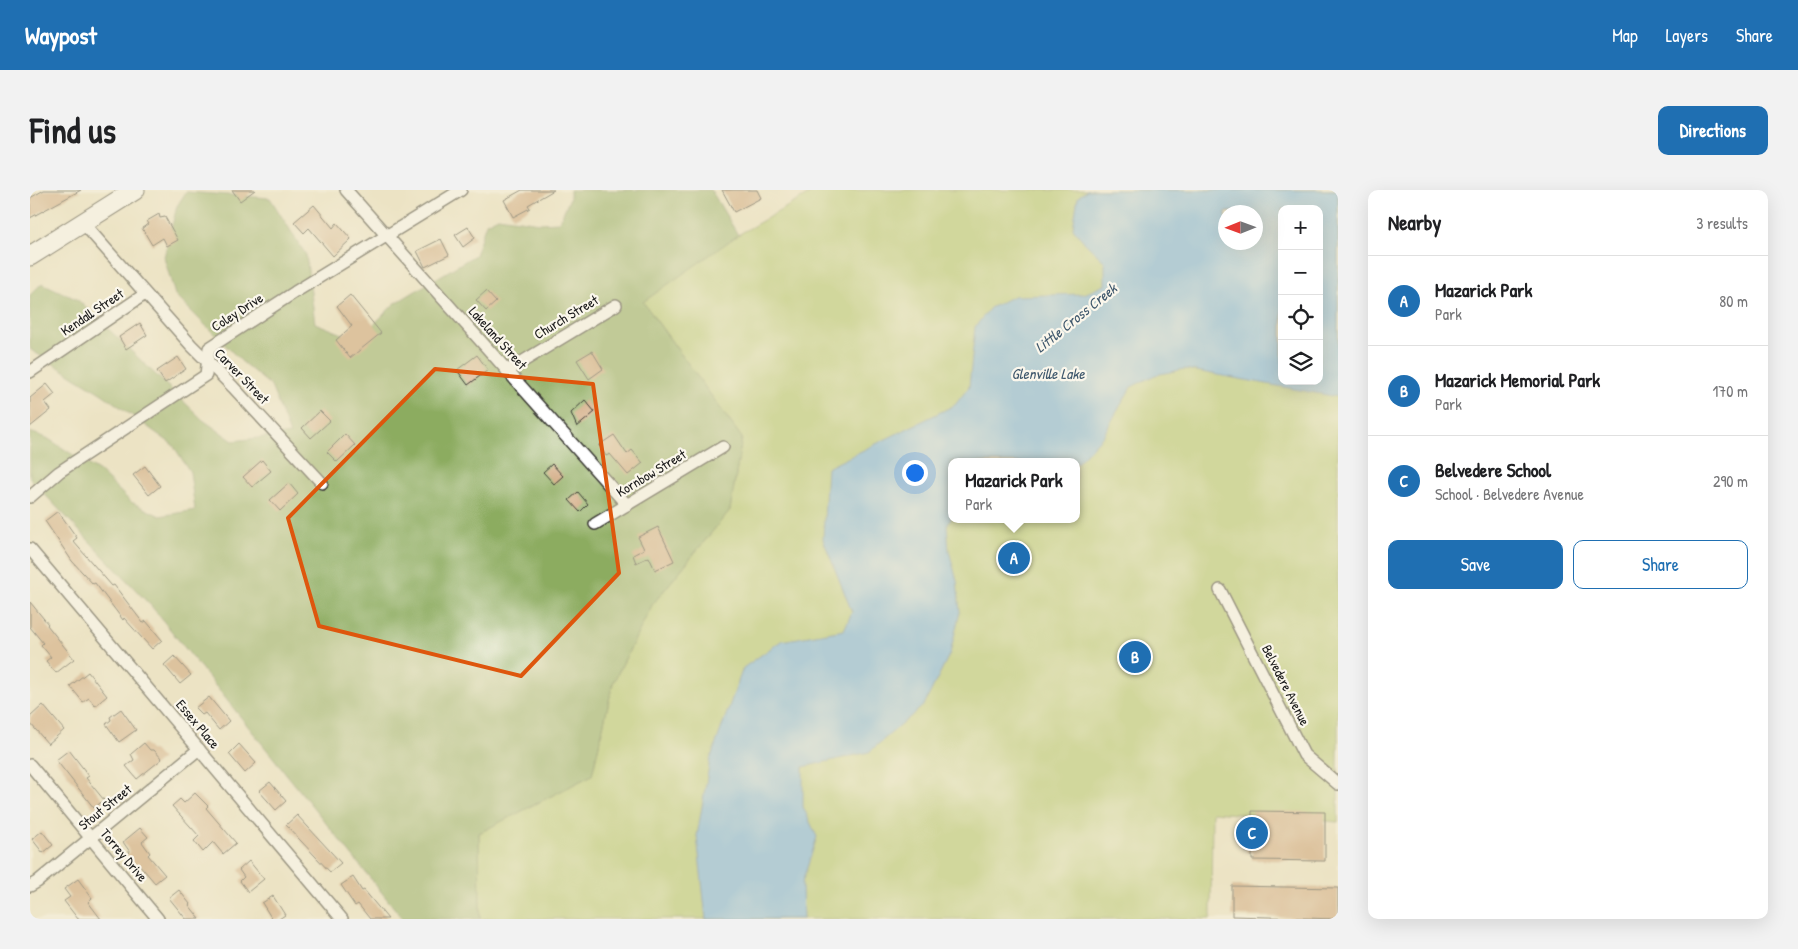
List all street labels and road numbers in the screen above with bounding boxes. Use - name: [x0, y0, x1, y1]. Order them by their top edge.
- street label: Kendall Street: [57, 283, 127, 340]
- street label: Coley Drive: [207, 288, 267, 336]
- street label: Church Street: [530, 290, 602, 343]
- street label: Lakeland Street: [465, 302, 532, 373]
- street label: Carver Street: [211, 344, 274, 408]
- street label: Kornbow Street: [612, 444, 689, 501]
- street label: Belvedere Avenue: [1258, 641, 1315, 729]
- street label: Essex Place: [172, 695, 225, 753]
- street label: Stout Street: [74, 779, 135, 834]
- street label: Torrey Drive: [96, 824, 153, 886]

